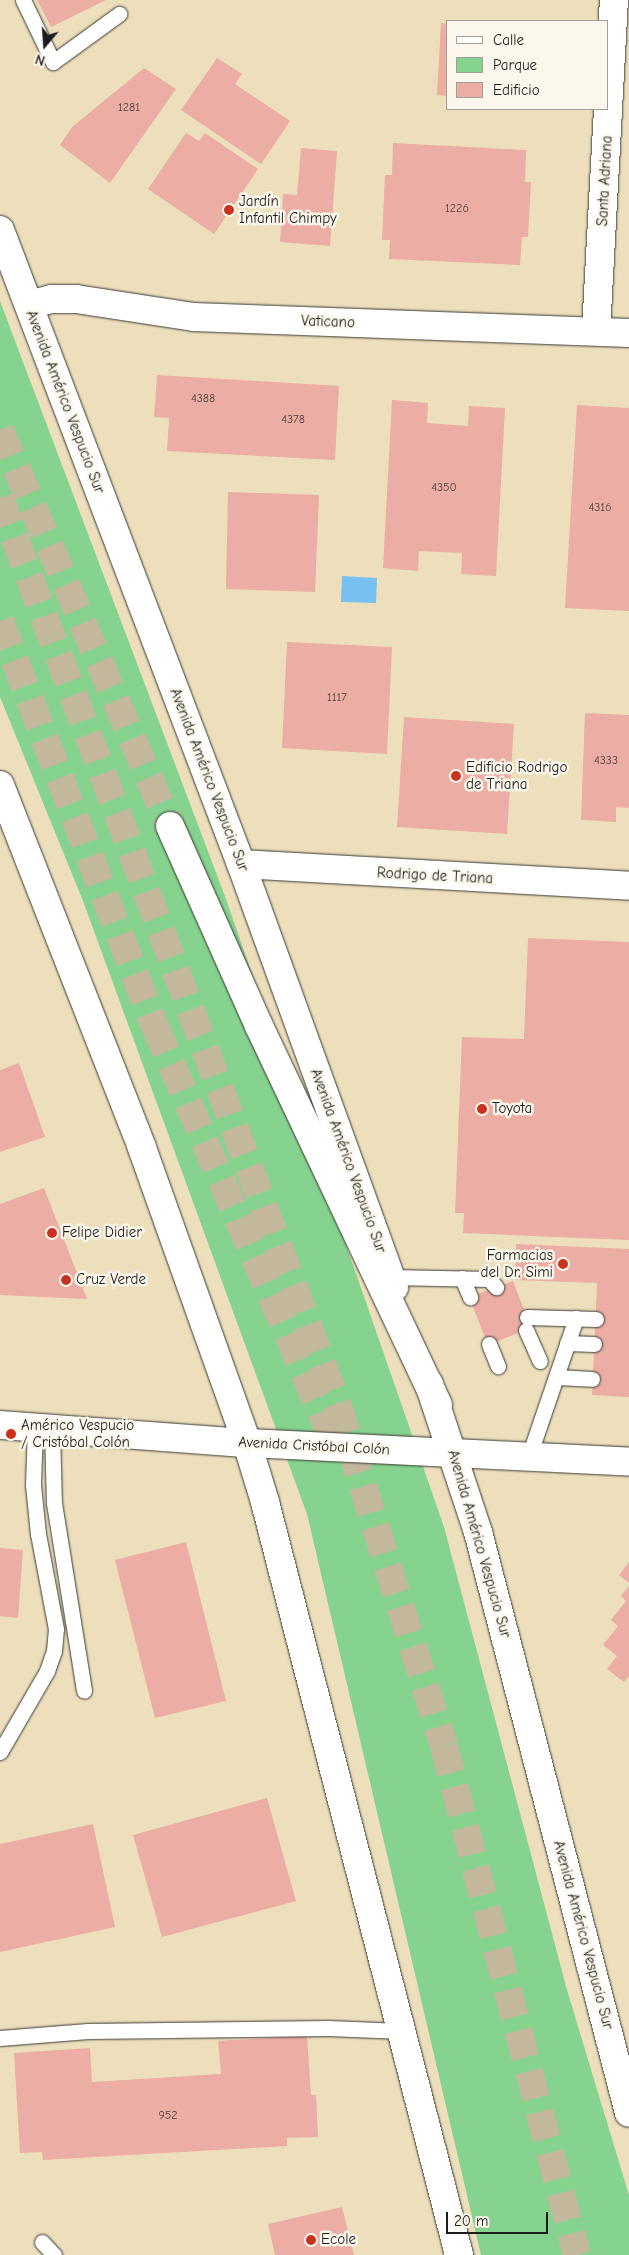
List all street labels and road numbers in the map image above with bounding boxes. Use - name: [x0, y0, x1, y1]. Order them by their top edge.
- street label: Santa Adriana: [594, 135, 616, 227]
- street label: Avenida Américo Vespucio Sur: [22, 308, 108, 496]
- street label: Vaticano: [301, 312, 355, 332]
- street label: Avenida Américo Vespucio Sur: [166, 686, 252, 874]
- street label: Rodrigo de Triana: [376, 864, 494, 888]
- street label: Avenida Américo Vespucio Sur: [306, 1066, 390, 1256]
- street label: Avenida Cristóbal Colón: [238, 1433, 390, 1459]
- street label: Avenida Américo Vespucio Sur: [444, 1448, 514, 1640]
- street label: Avenida Américo Vespucio Sur: [549, 1839, 617, 2031]

